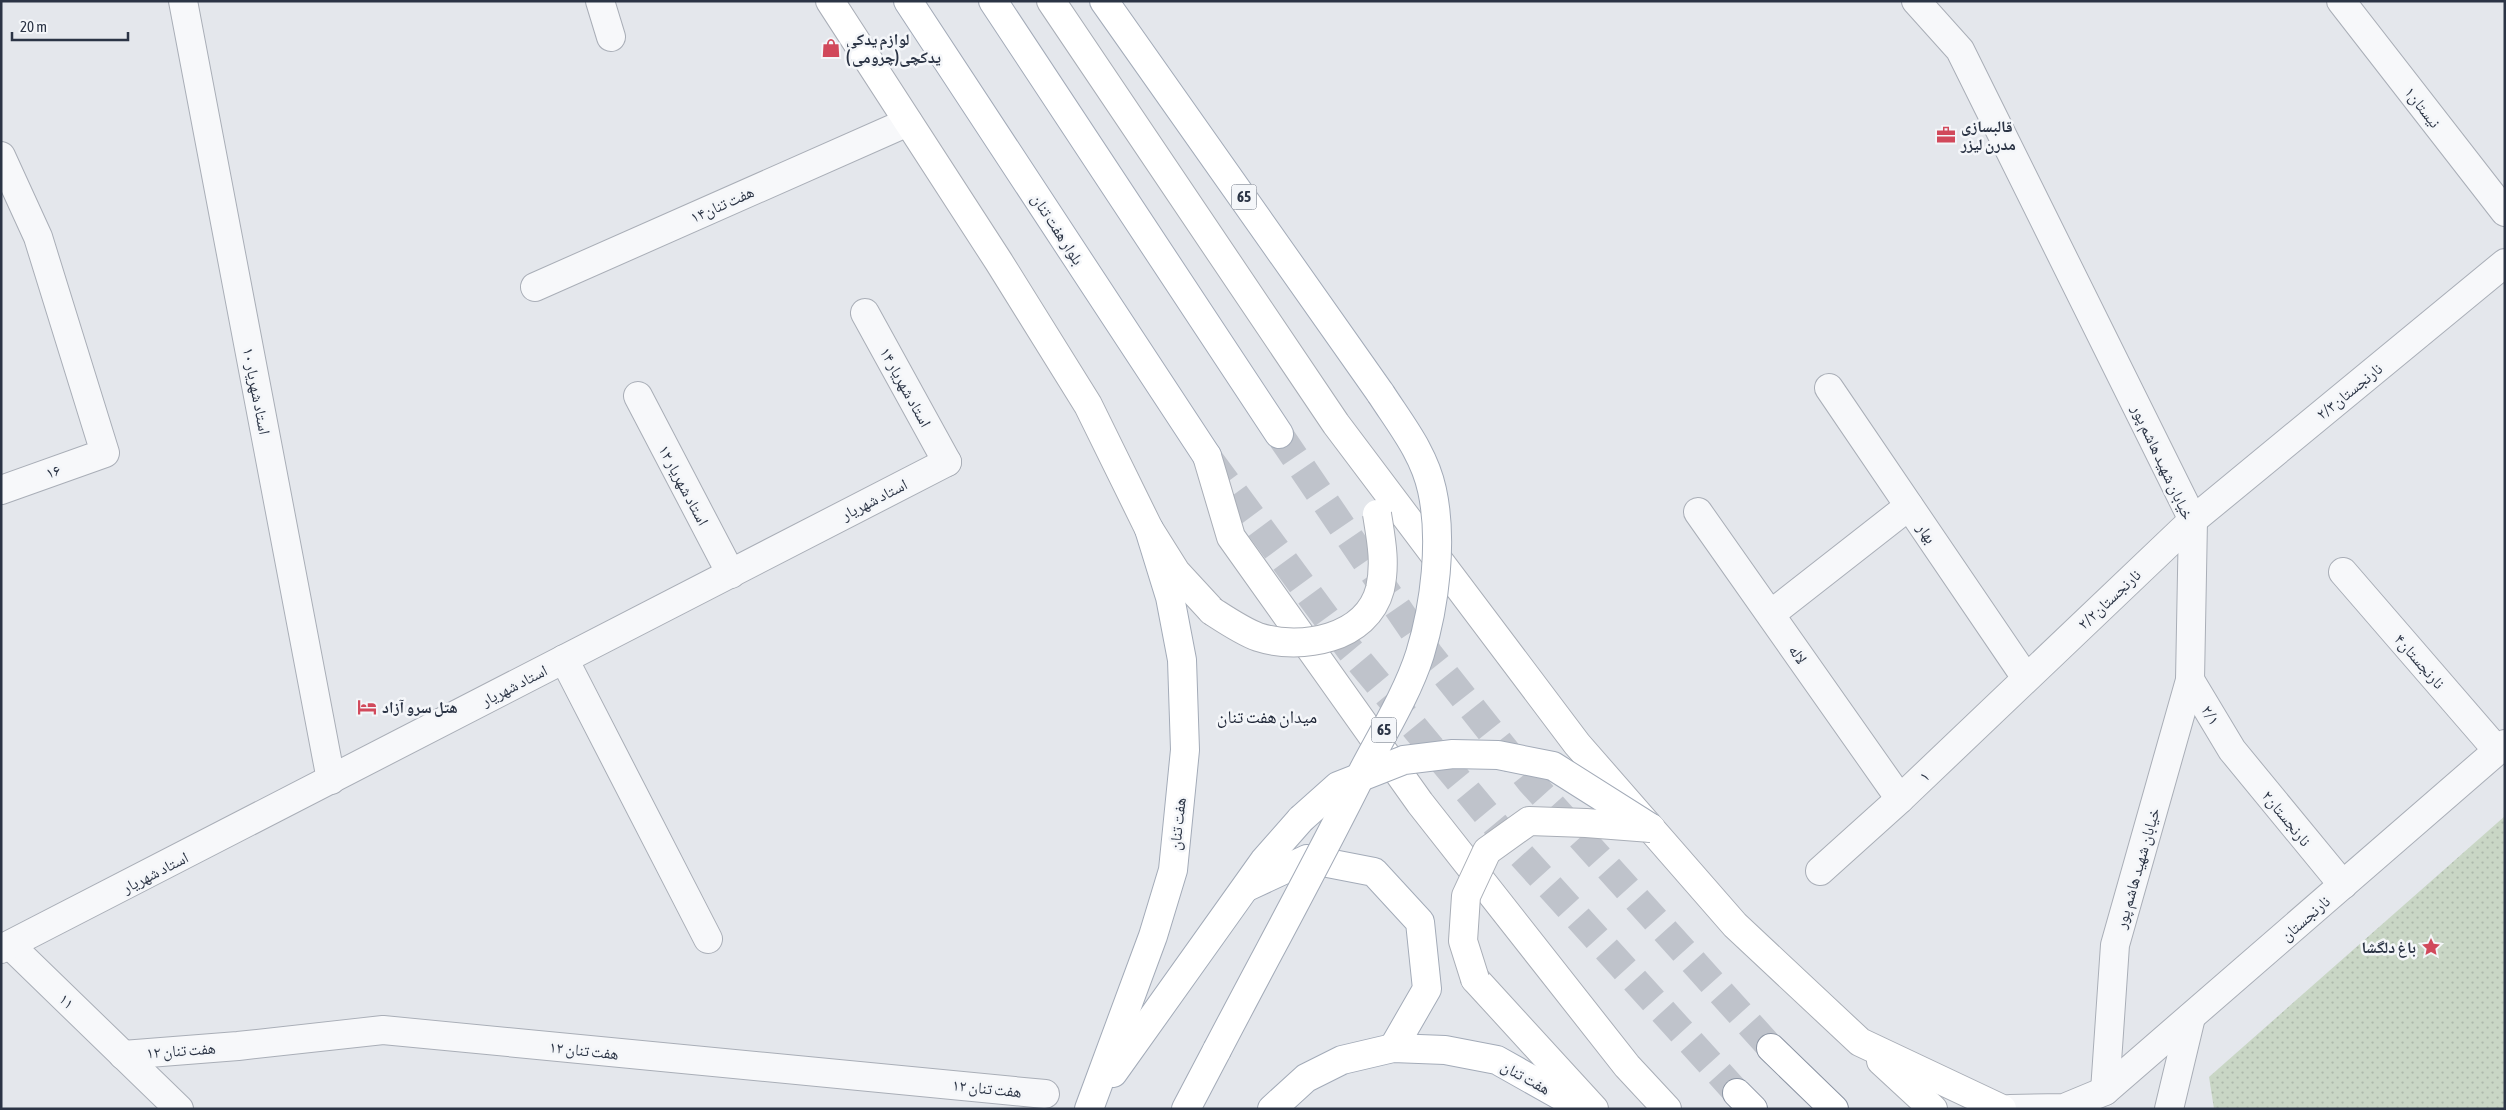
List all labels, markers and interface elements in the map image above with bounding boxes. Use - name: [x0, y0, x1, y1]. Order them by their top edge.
- scale bar: [12, 10, 129, 42]
- text: 20 m: [20, 18, 47, 35]
- place label: لوازم یدکی یدکچی(چرومی ): [846, 30, 941, 67]
- shop icon: لوازم یدکی یدکچی(چرومی ): [820, 37, 842, 59]
- street label: ۱نیستان: [2400, 83, 2445, 132]
- place label: قالبسازی مدرن لیزر: [1960, 117, 2016, 154]
- office icon: قالبسازی مدرن لیزر: [1935, 124, 1957, 146]
- street label: هفت تنان۱۴: [687, 182, 757, 228]
- road number: 65: [1232, 184, 1256, 210]
- street label: بلوار هفت تنان: [1027, 190, 1088, 269]
- street label: استاد شهریار ۱۴: [876, 344, 935, 430]
- street label: استاد شهریار ۱۰: [239, 346, 274, 436]
- street label: ۲/۳نارنجستان: [2313, 359, 2387, 424]
- street label: خیابان شهید هاشم پور: [2126, 401, 2197, 523]
- street label: استاد شهریار ۱۲: [654, 442, 713, 529]
- street label: ۱۶: [43, 460, 63, 482]
- street label: استاد شهریار: [837, 475, 911, 525]
- street label: بهار: [1912, 519, 1940, 547]
- street label: ۲/۲نارنجستان: [2074, 565, 2145, 634]
- street label: ۴نارنجستان: [2390, 630, 2449, 693]
- street label: لاله ‍: [1786, 641, 1812, 669]
- street label: استاد شهریار: [477, 661, 551, 711]
- hotel icon: هتل سرو آزاد: [356, 696, 378, 718]
- place label: هتل سرو آزاد: [382, 698, 458, 717]
- street label: ۲/۱: [2198, 702, 2224, 728]
- district label: میدان هفت تنان: [1217, 706, 1317, 728]
- road number: 65: [1372, 718, 1396, 742]
- street label: ۱: [1915, 767, 1933, 785]
- street label: ۲نارنجستان: [2257, 786, 2315, 851]
- street label: هفت تنان: [1165, 797, 1191, 852]
- street label: خیابان شهید هاشم پور: [2111, 806, 2165, 932]
- street label: استاد شهریار: [118, 848, 192, 898]
- street label: نارنجستان: [2277, 892, 2335, 946]
- place icon: باغ دلگشا: [2420, 936, 2442, 958]
- place label: باغ دلگشا: [2361, 938, 2416, 958]
- street label: ۱۱: [56, 990, 78, 1012]
- street label: هفت تنان ۱۲: [548, 1037, 620, 1065]
- street label: هفت تنان ۱۲: [146, 1039, 217, 1063]
- street label: هفت تنان: [1497, 1056, 1554, 1100]
- street label: هفت تنان ۱۲: [951, 1075, 1023, 1103]

